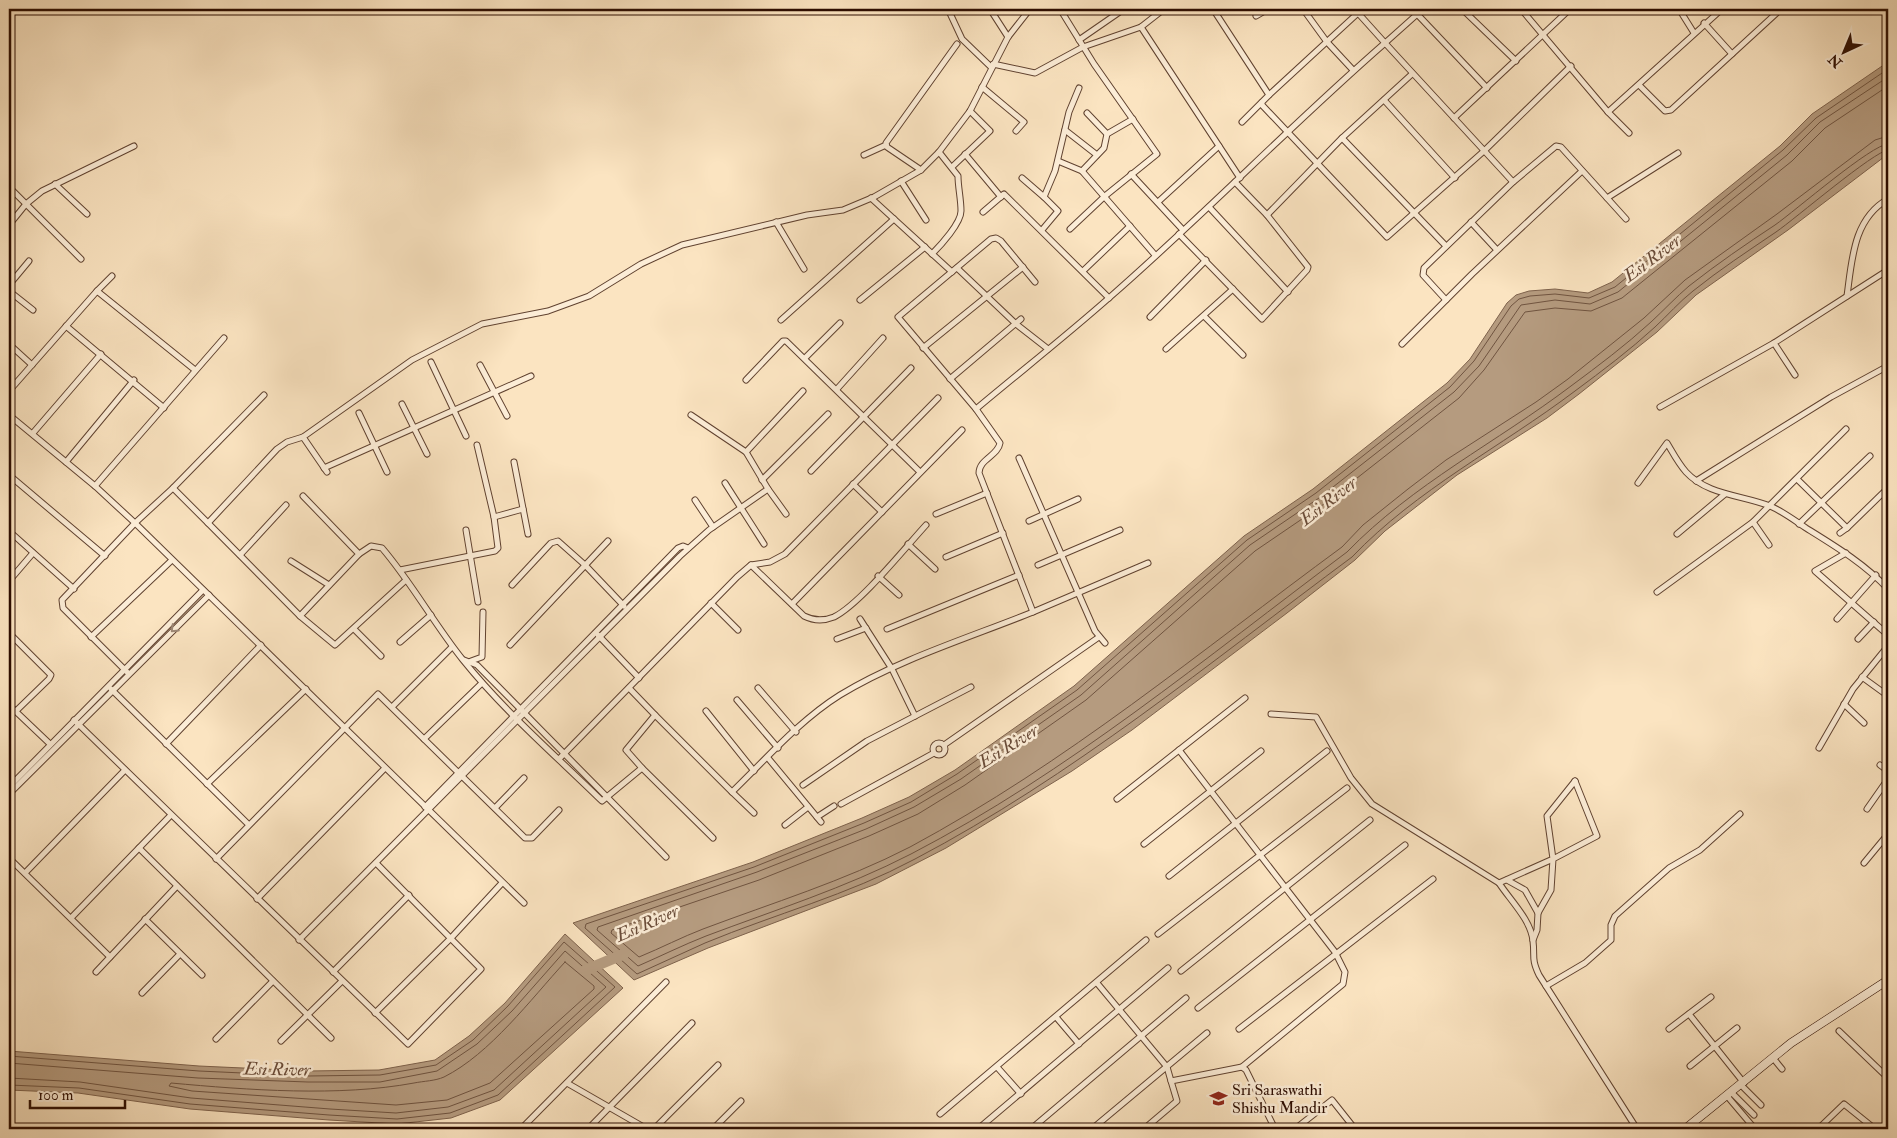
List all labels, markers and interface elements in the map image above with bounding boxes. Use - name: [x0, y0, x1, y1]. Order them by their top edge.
- north arrow: [1820, 28, 1870, 78]
- text: N: [1825, 50, 1846, 72]
- water label: Esi River: [1618, 228, 1687, 288]
- water label: Esi River: [1294, 471, 1363, 532]
- one-way arrow: [170, 623, 179, 632]
- water label: Esi River: [973, 718, 1044, 774]
- water label: Esi River: [611, 899, 683, 948]
- water label: Esi River: [243, 1057, 312, 1082]
- scale bar: [30, 1078, 125, 1110]
- place label: Sri Saraswathi Shishu Mandir: [1232, 1080, 1327, 1118]
- text: 100 m: [38, 1086, 74, 1105]
- school or university icon: Sri Saraswathi Shishu Mandir: [1208, 1088, 1228, 1108]

